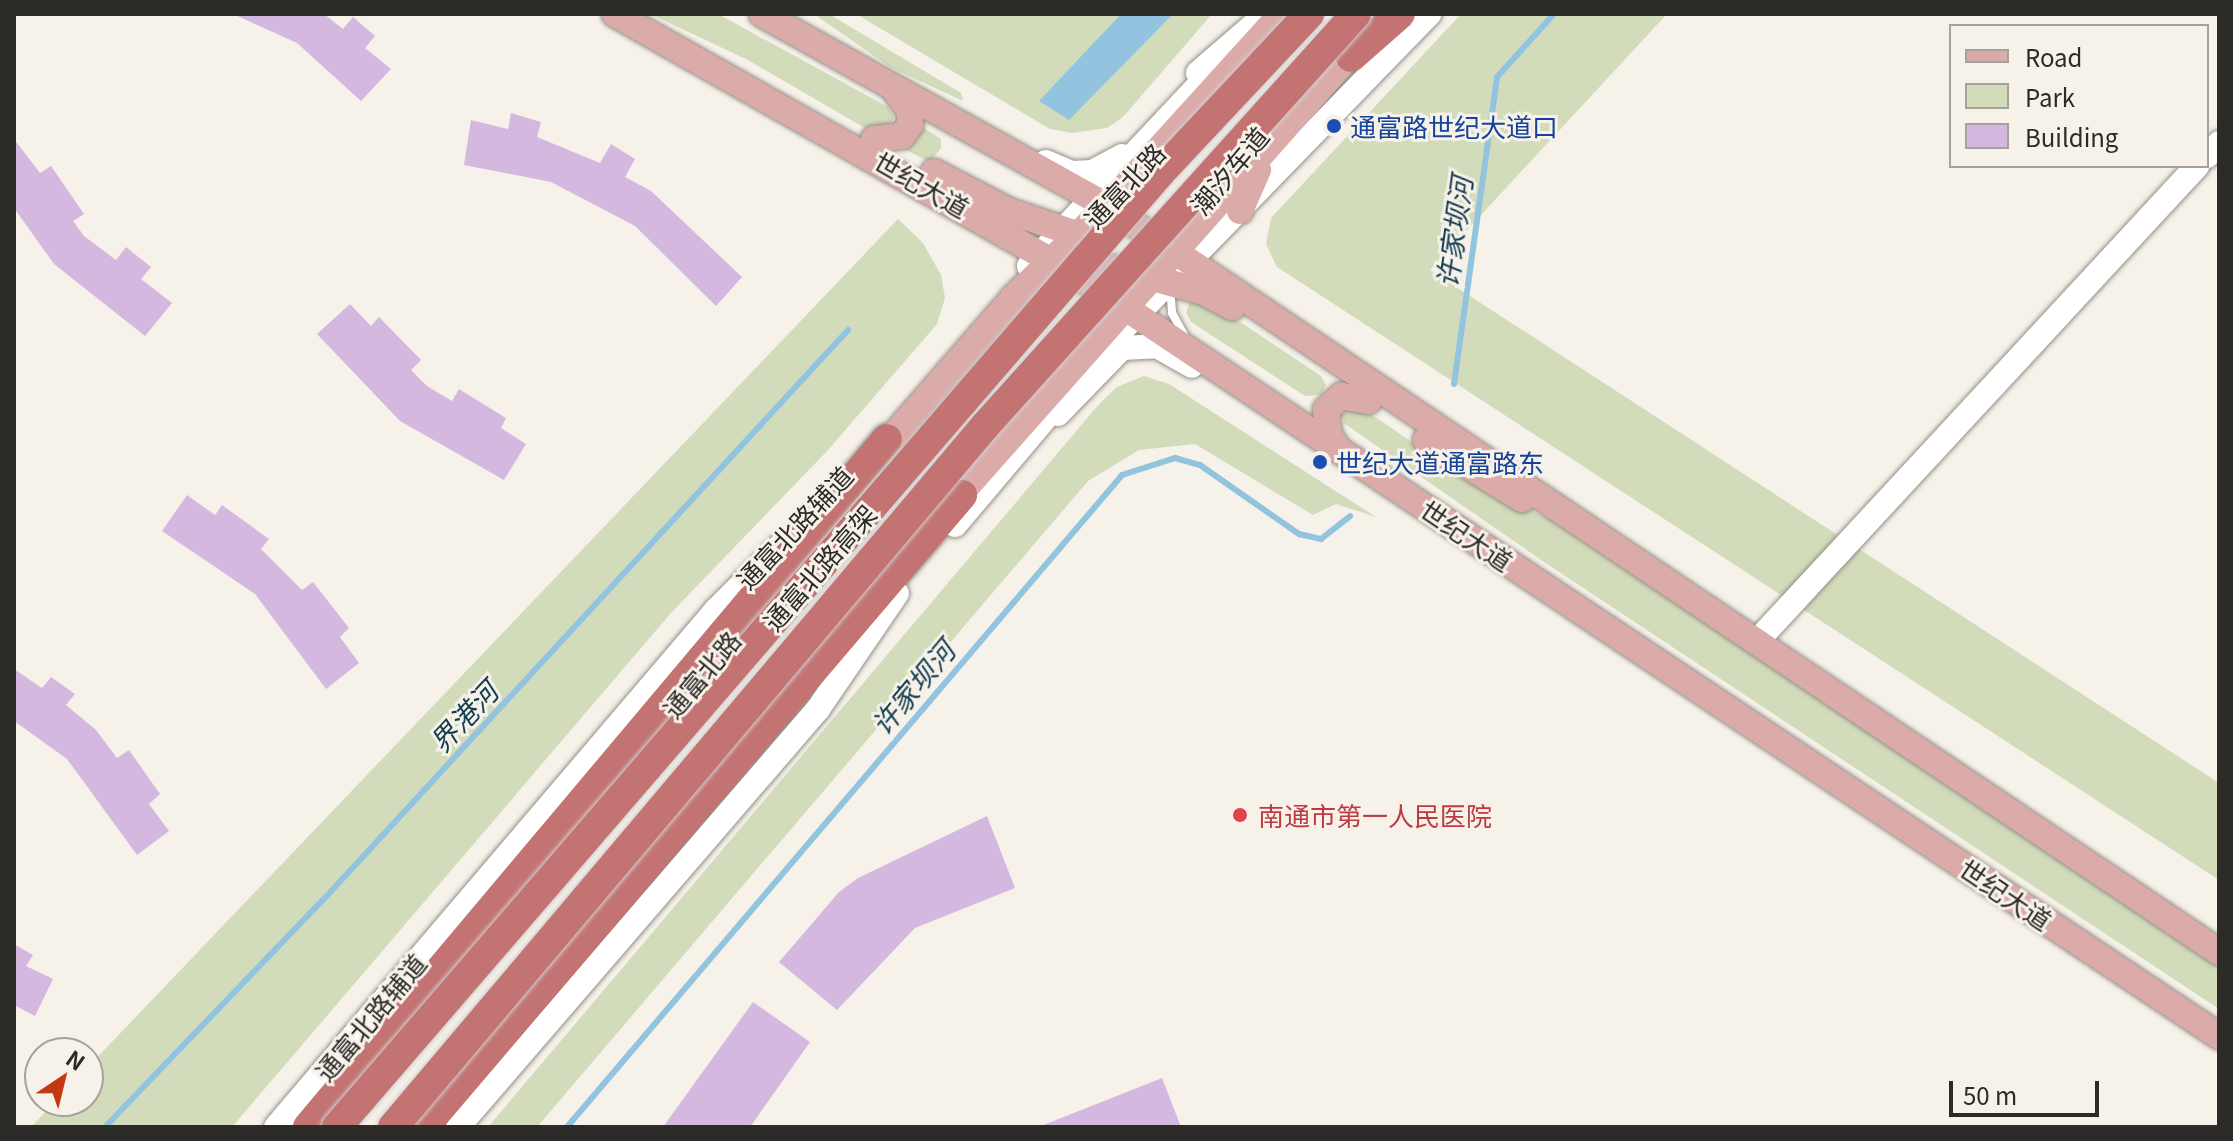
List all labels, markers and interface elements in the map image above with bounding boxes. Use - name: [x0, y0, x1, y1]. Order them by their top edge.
- legend: [1949, 24, 2209, 168]
- text: Road: [2025, 39, 2082, 74]
- text: Park: [2025, 79, 2075, 114]
- place label: 通富路世纪大道口: [1350, 110, 1558, 142]
- marker: 通富路世纪大道口: [1325, 117, 1343, 135]
- text: Building: [2025, 119, 2118, 154]
- street label: 潮汐车道: [1184, 120, 1274, 220]
- street label: 通富北路: [1077, 136, 1171, 234]
- street label: 世纪大道: [869, 144, 975, 224]
- water label: 许家坝河: [1429, 174, 1477, 290]
- place label: 世纪大道通富路东: [1336, 446, 1544, 478]
- marker: 世纪大道通富路东: [1311, 453, 1329, 471]
- street label: 通富北路辅道: [729, 459, 859, 595]
- street label: 世纪大道: [1415, 493, 1519, 577]
- street label: 通富北路高架: [756, 498, 882, 636]
- street label: 通富北路: [656, 624, 746, 724]
- water label: 许家坝河: [863, 633, 961, 741]
- water label: 界港河: [422, 674, 504, 758]
- place label: 南通市第一人民医院: [1258, 799, 1492, 831]
- marker: 南通市第一人民医院: [1229, 804, 1251, 826]
- street label: 世纪大道: [1954, 852, 2058, 936]
- street label: 通富北路辅道: [308, 947, 432, 1087]
- north arrow: [24, 1037, 104, 1117]
- text: N: [61, 1041, 93, 1077]
- scale bar: [1953, 1065, 2103, 1115]
- text: 50 m: [1963, 1077, 2017, 1112]

